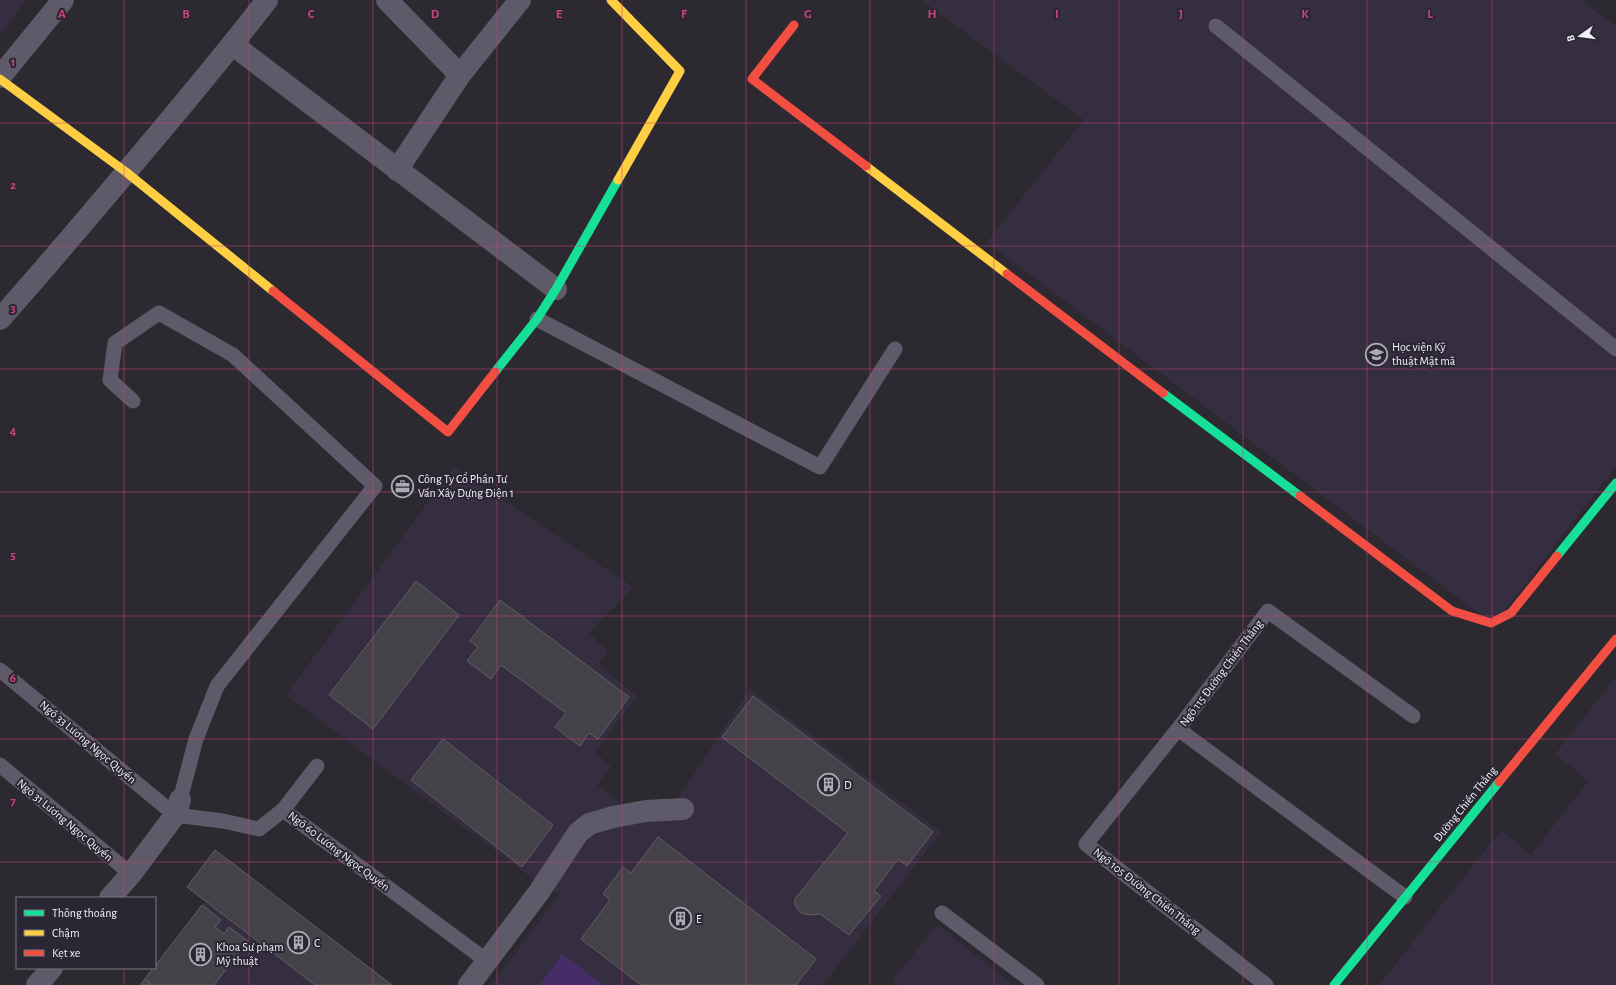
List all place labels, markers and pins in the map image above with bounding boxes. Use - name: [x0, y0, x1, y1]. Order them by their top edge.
- school or university icon: Học viện Kỹ thuật Mật mã: [1363, 341, 1389, 367]
- place label: Học viện Kỹ thuật Mật mã: [1392, 341, 1456, 367]
- place label: Công Ty Cổ Phần Tư Vấn Xây Dựng Điện 1: [418, 472, 514, 500]
- office icon: Công Ty Cổ Phần Tư Vấn Xây Dựng Điện 1: [389, 473, 415, 499]
- building icon: D: [815, 772, 841, 798]
- place label: D: [844, 779, 852, 791]
- building icon: E: [667, 906, 693, 932]
- place label: E: [696, 913, 702, 925]
- building icon: C: [286, 930, 312, 956]
- place label: C: [314, 937, 320, 949]
- building icon: Khoa Sư phạm Mỹ thuật: [188, 941, 214, 967]
- place label: Khoa Sư phạm Mỹ thuật: [216, 941, 284, 968]

